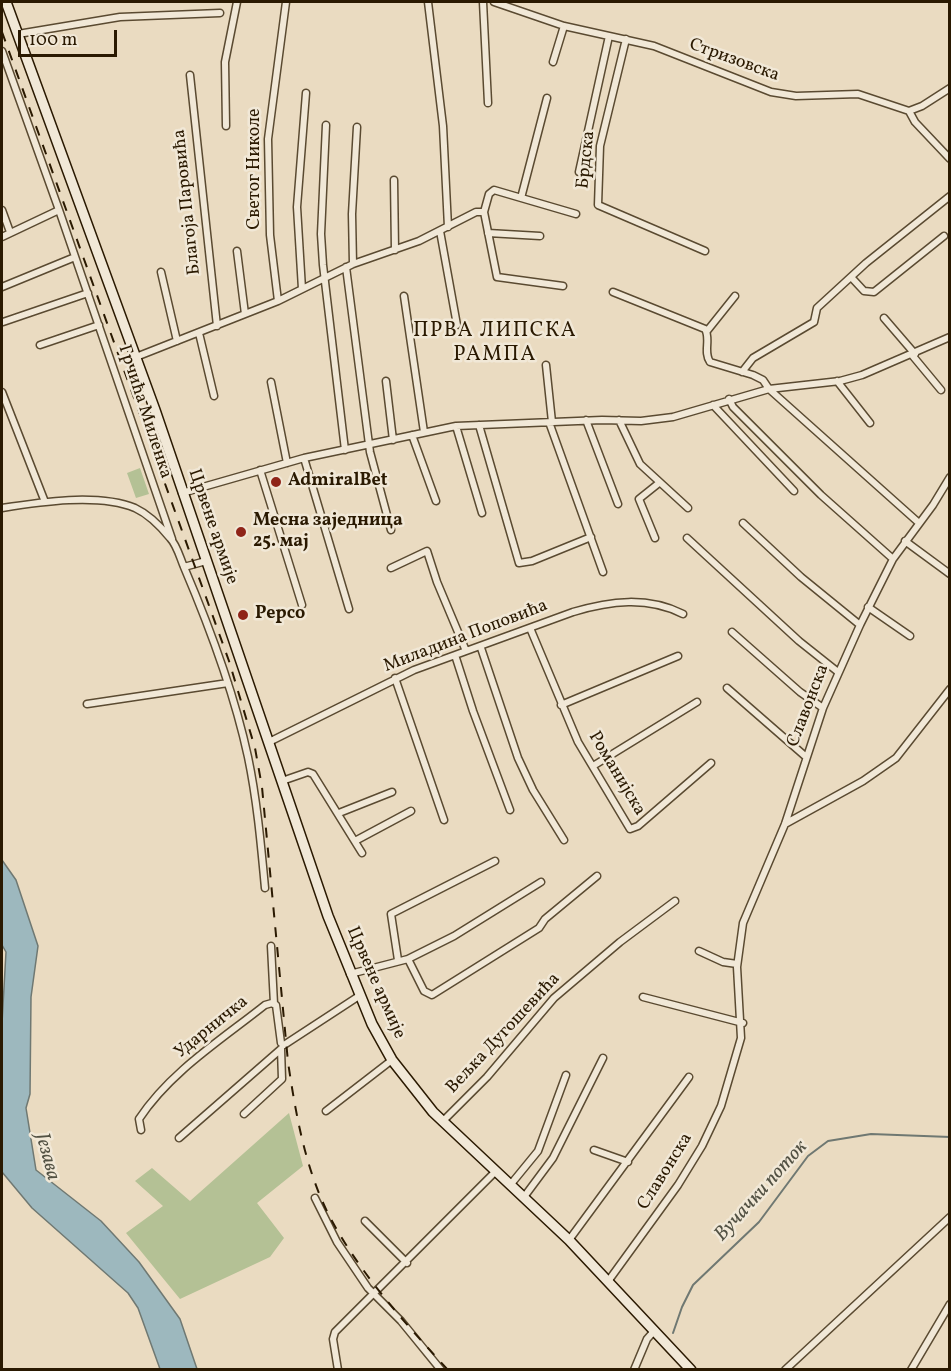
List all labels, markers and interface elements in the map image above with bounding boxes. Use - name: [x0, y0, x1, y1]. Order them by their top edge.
- scale bar: [21, 18, 120, 56]
- text: 100 m: [29, 28, 78, 53]
- street label: Стризовска: [686, 35, 782, 87]
- street label: Светог Николе: [245, 108, 267, 230]
- street label: Благоја Паровића: [170, 128, 206, 276]
- street label: Брдска: [573, 130, 601, 190]
- district label: ПРВА ЛИПСКА РАМПА: [413, 319, 577, 369]
- street label: Грчића Миленка: [112, 342, 176, 482]
- street label: Црвене армије: [182, 466, 242, 588]
- place label: AdmiralBet: [288, 471, 388, 493]
- marker: AdmiralBet: [269, 475, 283, 489]
- place label: Месна заједница 25. мај: [253, 511, 403, 554]
- marker: Месна заједница 25. мај: [234, 525, 248, 539]
- street label: Миладина Поповића: [381, 596, 551, 678]
- place label: Pepco: [255, 604, 305, 626]
- marker: Pepco: [236, 608, 250, 622]
- street label: Славонска: [783, 662, 835, 750]
- street label: Романијска: [582, 728, 650, 820]
- street label: Црвене армије: [341, 923, 409, 1043]
- street label: Вељка Дугошевића: [442, 969, 566, 1099]
- street label: Ударничка: [171, 992, 253, 1064]
- street label: Славонска: [634, 1129, 698, 1215]
- water label: Језава: [28, 1131, 64, 1183]
- water label: Вучачки поток: [710, 1137, 814, 1247]

